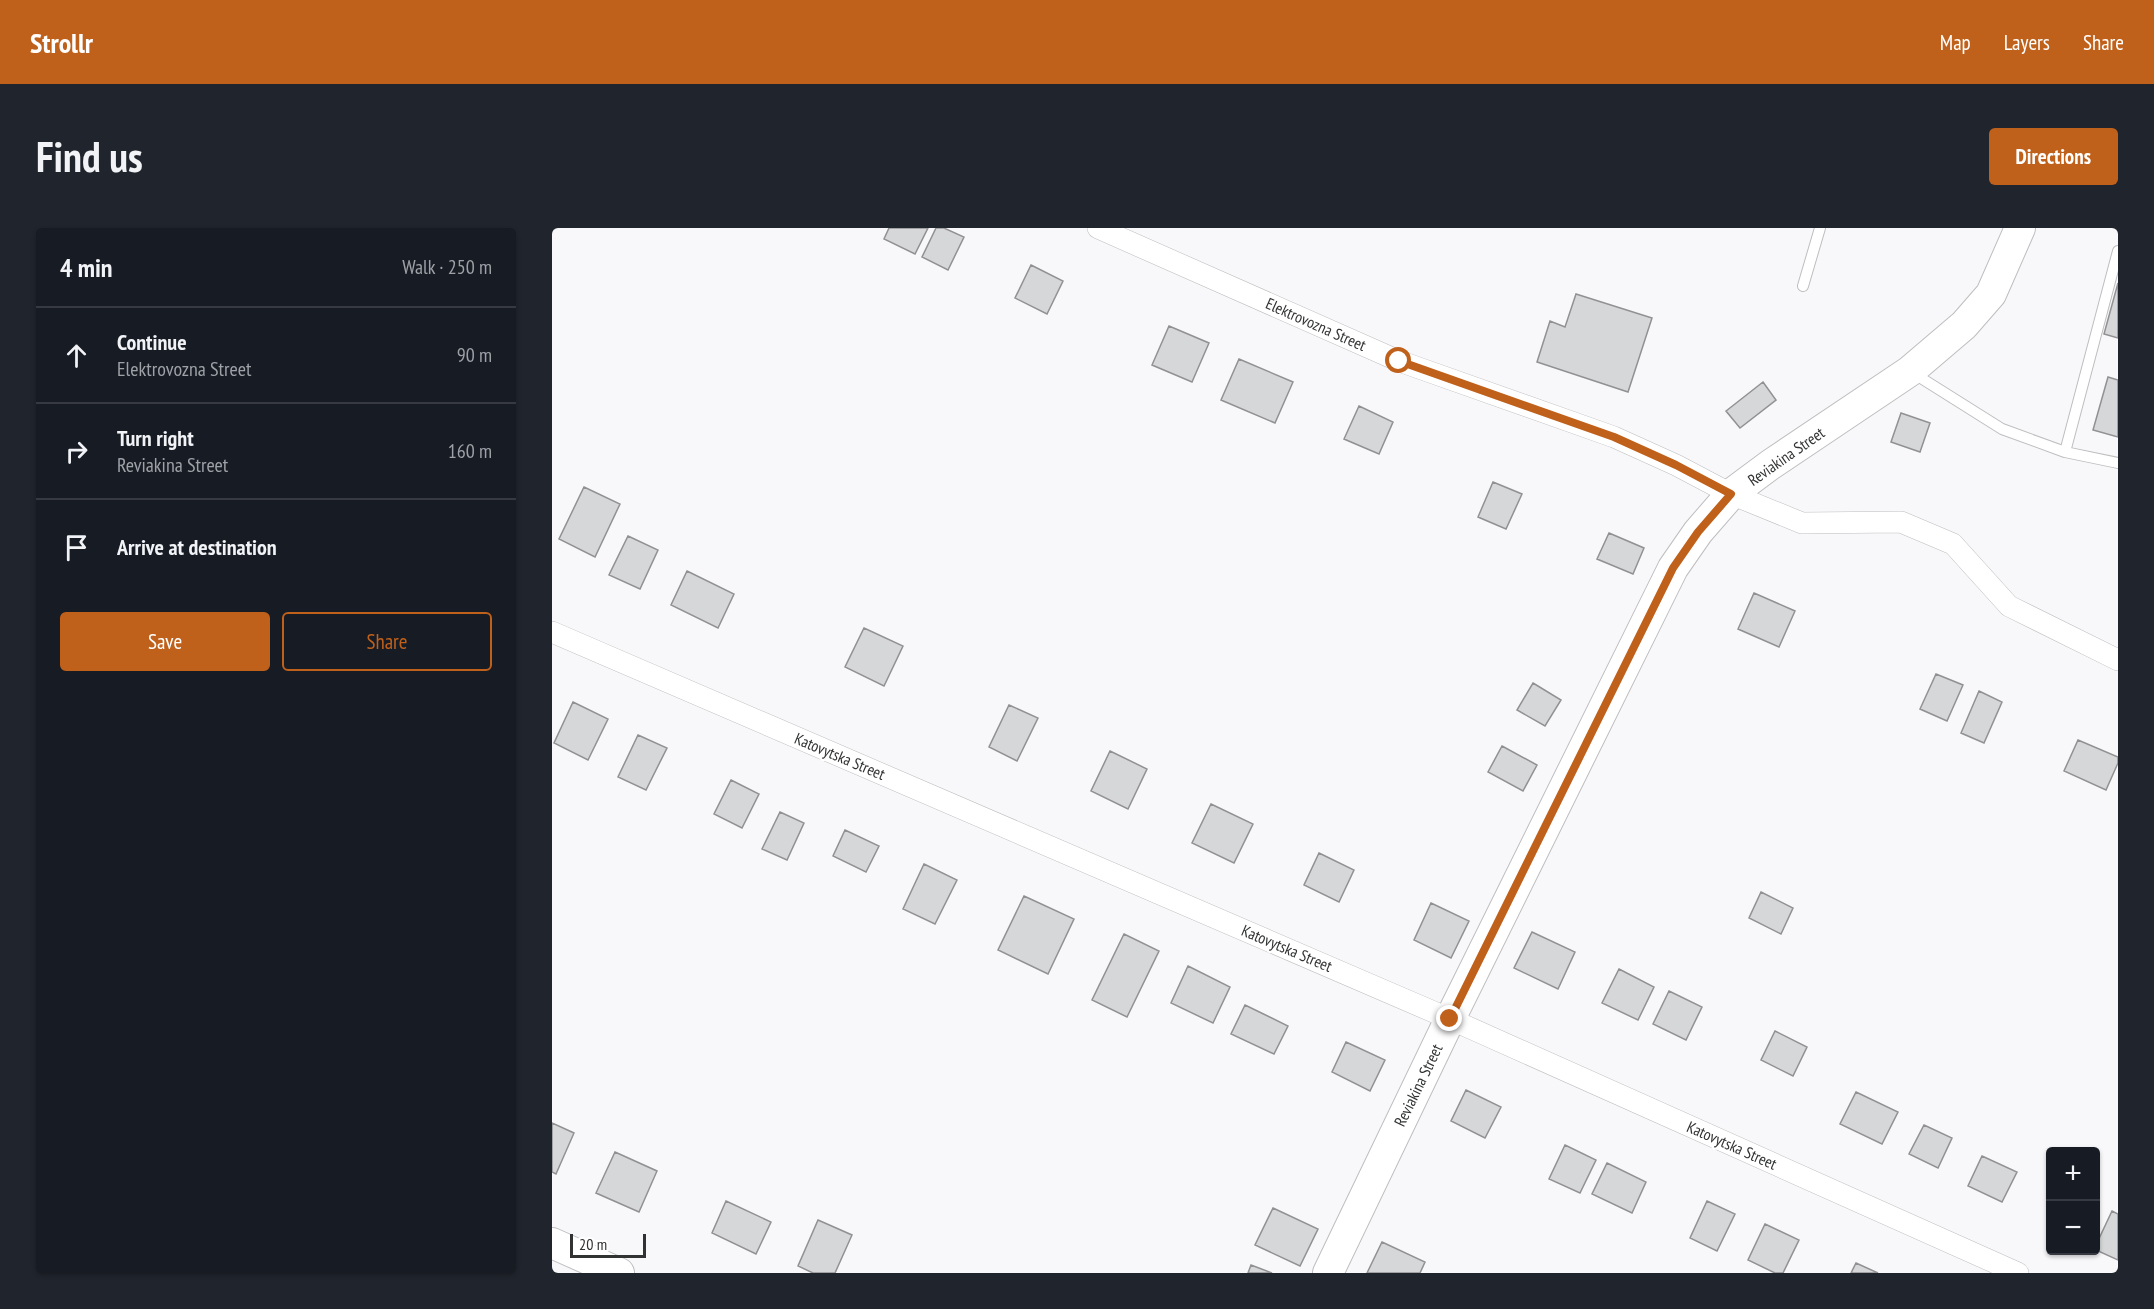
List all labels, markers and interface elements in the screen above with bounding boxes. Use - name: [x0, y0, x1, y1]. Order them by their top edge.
- text: Strollr: [30, 24, 93, 61]
- text: Map: [1940, 29, 1971, 56]
- text: Layers: [2004, 29, 2050, 56]
- text: Share: [2083, 29, 2124, 56]
- button: Directions: [1989, 128, 2118, 185]
- text: Find us: [36, 129, 143, 184]
- text: 4 min: [60, 251, 113, 284]
- text: Walk · 250 m: [402, 254, 492, 280]
- street label: Elektrovozna Street: [1263, 293, 1370, 355]
- text: Continue: [117, 328, 187, 356]
- icon: ahead: [60, 339, 93, 372]
- text: 90 m: [457, 342, 492, 368]
- route start: [1385, 347, 1411, 373]
- text: Elektrovozna Street: [117, 356, 251, 382]
- street label: Reviakina Street: [1744, 422, 1829, 490]
- text: Turn right: [117, 424, 194, 452]
- icon: right: [60, 435, 93, 468]
- text: 160 m: [448, 438, 492, 464]
- text: Reviakina Street: [117, 452, 228, 478]
- icon: arrive: [60, 531, 93, 564]
- text: Arrive at destination: [117, 533, 277, 561]
- button: Save: [60, 612, 270, 671]
- button: Share: [282, 612, 492, 671]
- street label: Katovytska Street: [792, 728, 889, 784]
- street label: Katovytska Street: [1239, 920, 1336, 976]
- route end: [1436, 1005, 1462, 1031]
- street label: Reviakina Street: [1389, 1040, 1447, 1129]
- street label: Katovytska Street: [1684, 1116, 1781, 1174]
- map controls: [2046, 1147, 2100, 1255]
- button: +: [2046, 1147, 2100, 1201]
- button: −: [2046, 1201, 2100, 1255]
- scale bar: [570, 1231, 646, 1258]
- text: 20 m: [579, 1234, 607, 1254]

